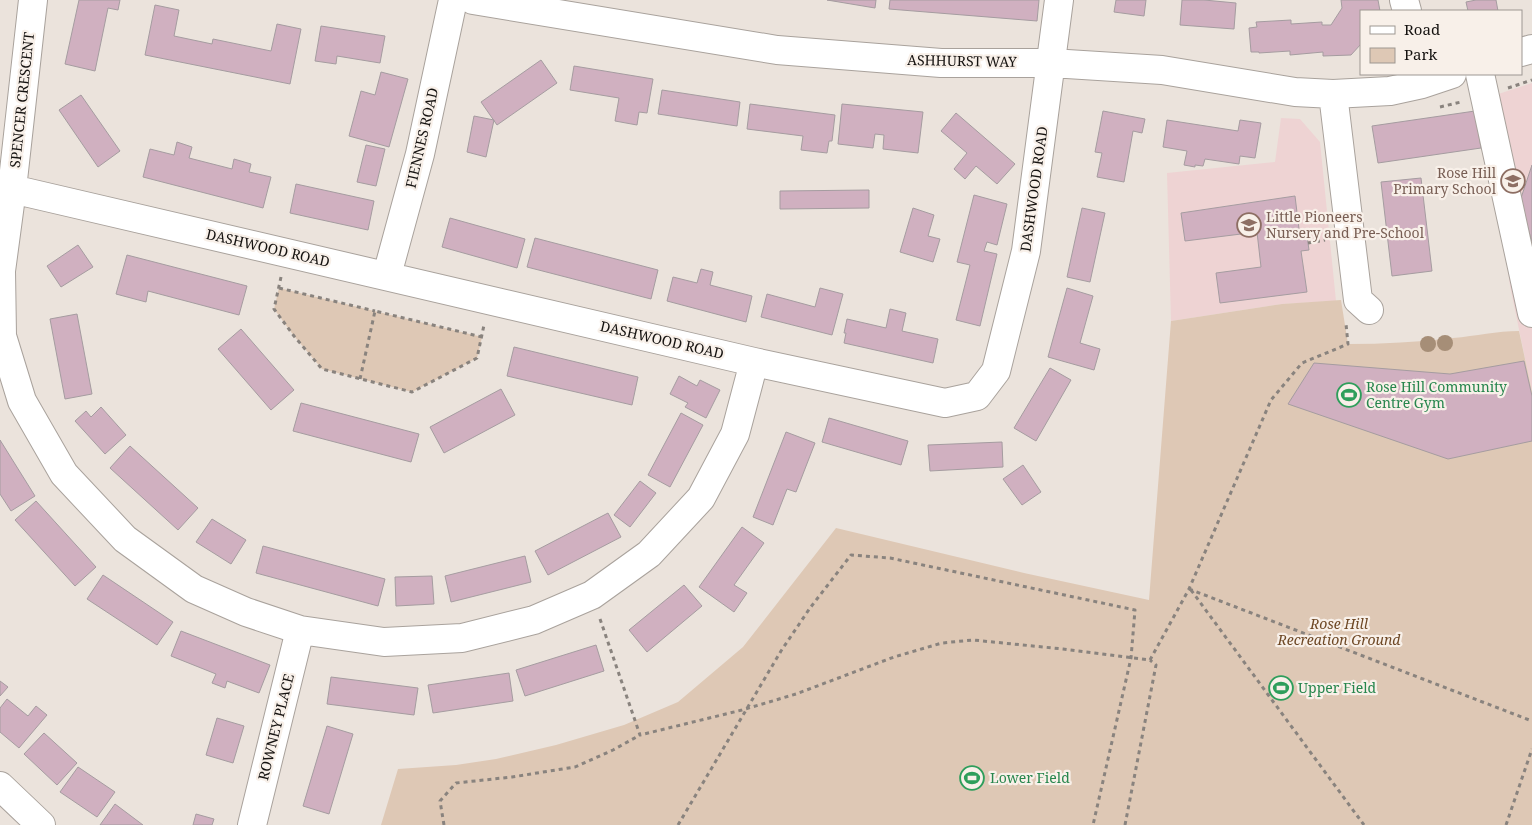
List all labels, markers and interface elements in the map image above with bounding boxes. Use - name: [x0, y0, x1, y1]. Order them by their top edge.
- legend: [1360, 10, 1522, 75]
- text: Road: [1404, 19, 1440, 39]
- street label: SPENCER CRESCENT: [5, 31, 38, 169]
- text: Park: [1404, 44, 1438, 64]
- street label: ASHHURST WAY: [907, 50, 1017, 71]
- street label: FIENNES ROAD: [401, 86, 442, 190]
- street label: DASHWOOD ROAD: [1015, 125, 1052, 253]
- place label: Rose Hill Primary School: [1393, 163, 1497, 198]
- school or university icon: Rose Hill Primary School: [1500, 168, 1526, 194]
- place label: Little Pioneers Nursery and Pre-School: [1266, 207, 1425, 242]
- school or university icon: Little Pioneers Nursery and Pre-School: [1236, 212, 1262, 238]
- street label: DASHWOOD ROAD: [204, 224, 332, 271]
- street label: DASHWOOD ROAD: [598, 316, 726, 363]
- place label: Rose Hill Community Centre Gym: [1366, 377, 1507, 412]
- sports icon: Rose Hill Community Centre Gym: [1336, 382, 1362, 408]
- park label: Rose Hill Recreation Ground: [1277, 614, 1401, 649]
- street label: ROWNEY PLACE: [253, 671, 298, 782]
- sports icon: Upper Field: [1268, 675, 1294, 701]
- place label: Upper Field: [1298, 678, 1377, 697]
- sports icon: Lower Field: [959, 765, 985, 791]
- place label: Lower Field: [990, 768, 1070, 787]

